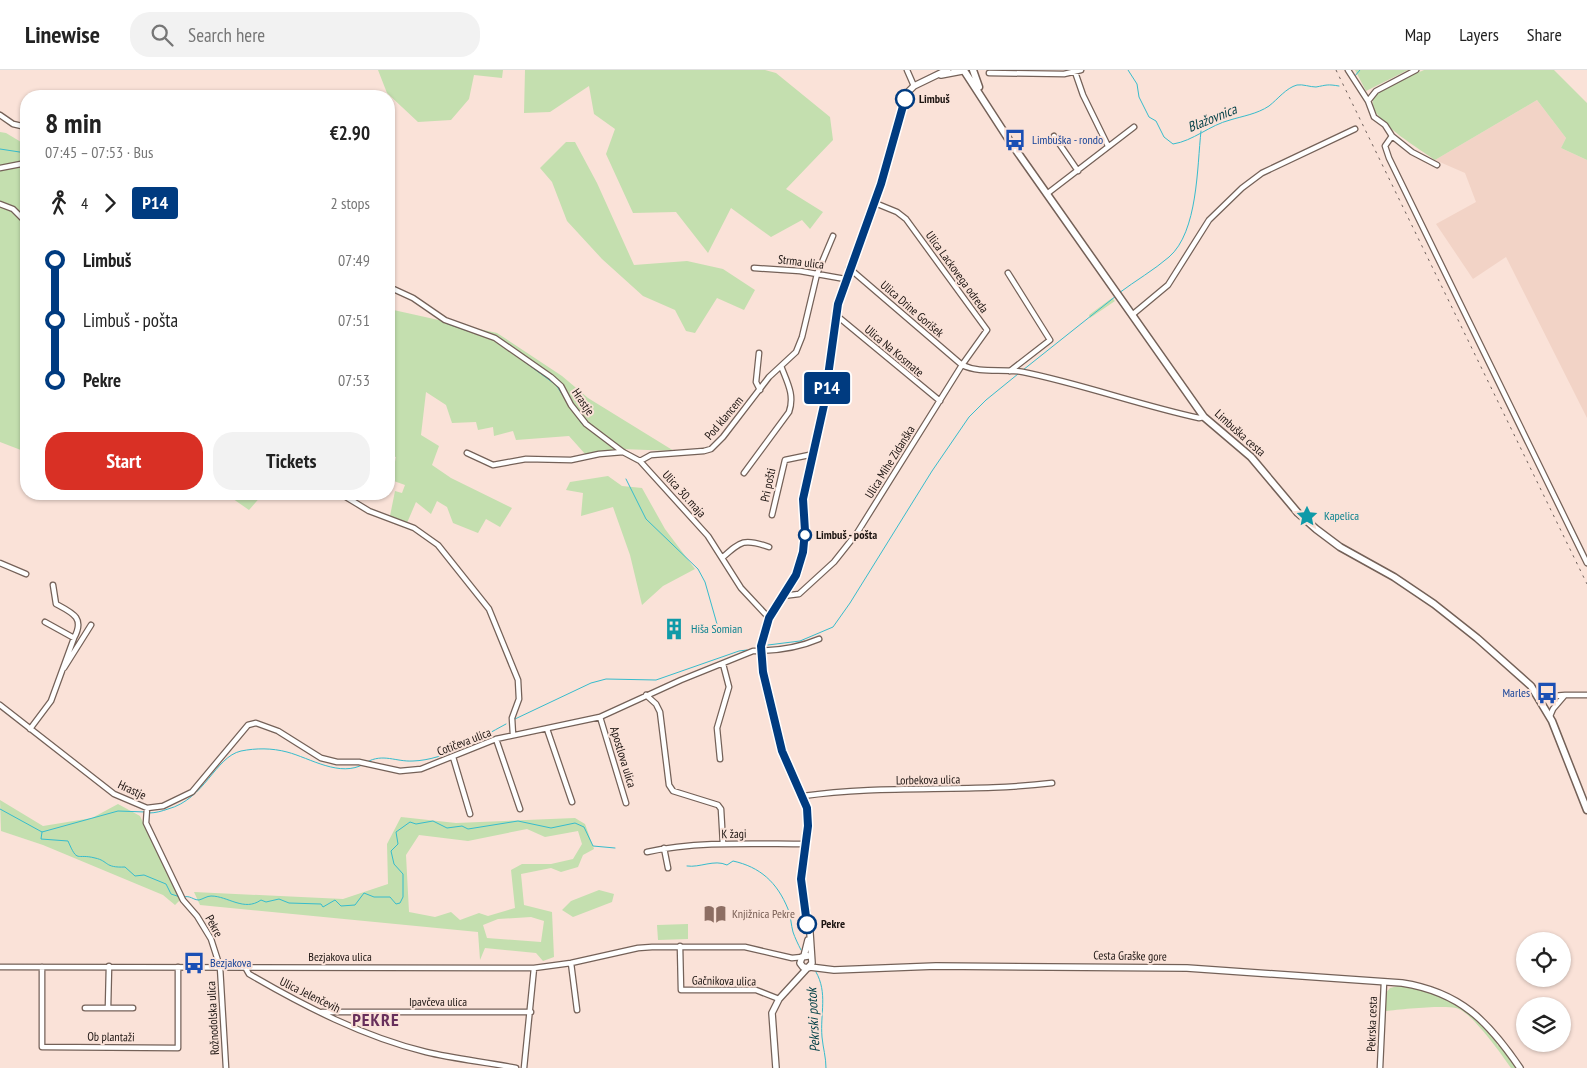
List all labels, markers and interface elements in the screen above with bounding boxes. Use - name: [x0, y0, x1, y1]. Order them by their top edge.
- search box: [130, 12, 480, 57]
- text: Linewise: [25, 19, 100, 50]
- icon: search: [148, 21, 176, 49]
- text: Search here: [188, 23, 265, 47]
- text: Map: [1405, 23, 1431, 46]
- text: Layers: [1459, 23, 1499, 46]
- text: Share: [1527, 23, 1562, 46]
- marker: Limbuš: [895, 89, 915, 109]
- place label: Limbuš: [919, 91, 950, 106]
- water label: Blažovnica: [1185, 99, 1241, 136]
- text: 8 min: [45, 104, 102, 141]
- text: €2.90: [330, 121, 370, 145]
- bus stop icon: Limbuška - rondo: [1002, 127, 1028, 153]
- place label: Limbuška - rondo: [1032, 132, 1103, 147]
- text: 07:45 – 07:53 · Bus: [45, 142, 153, 162]
- icon: walk: [45, 189, 73, 217]
- icon: forward: [96, 189, 124, 217]
- text: P14: [142, 191, 168, 214]
- text: 4: [81, 193, 88, 213]
- text: 2 stops: [330, 193, 370, 213]
- street label: Ulica Lackovega odreda: [923, 228, 992, 316]
- text: Limbuš: [83, 248, 131, 272]
- text: 07:49: [338, 250, 370, 270]
- street label: Strma ulica: [777, 251, 825, 272]
- street label: Ulica Drine Gorišek: [878, 277, 947, 340]
- text: Limbuš - pošta: [83, 308, 178, 332]
- text: 07:51: [338, 310, 370, 330]
- street label: Ulica Na Kosmate: [862, 322, 927, 380]
- text: Pekre: [83, 368, 121, 392]
- text: 07:53: [338, 370, 370, 390]
- line badge: P14: [798, 372, 856, 404]
- text: P14: [814, 376, 840, 399]
- street label: Hrastje: [569, 385, 598, 418]
- street label: Pod klancem: [701, 393, 746, 443]
- street label: Limbuška cesta: [1212, 406, 1269, 459]
- street label: Ulica Mihe Zidanška: [861, 423, 918, 501]
- button: Start: [45, 432, 203, 490]
- button: Tickets: [213, 432, 370, 490]
- street label: Ulica 30. maja: [659, 467, 709, 520]
- street label: Pri pošti: [757, 467, 778, 503]
- place icon: Kapelica: [1294, 503, 1320, 529]
- place label: Kapelica: [1324, 508, 1359, 523]
- place label: Limbuš - pošta: [816, 527, 877, 542]
- marker: Limbuš - pošta: [798, 528, 812, 542]
- building icon: Hiša Somian: [661, 616, 687, 642]
- place label: Hiša Somian: [691, 621, 742, 636]
- bus stop icon: Marles: [1534, 680, 1560, 706]
- place label: Marles: [1502, 685, 1530, 700]
- street label: Cotičeva ulica: [435, 724, 493, 759]
- street label: Apostlova ulica: [607, 725, 640, 789]
- street label: Lorbekova ulica: [896, 771, 960, 788]
- street label: Hrastje: [116, 777, 149, 803]
- street label: K žagi: [721, 826, 747, 841]
- library icon: Knjižnica Pekre: [702, 901, 728, 927]
- place label: Knjižnica Pekre: [732, 906, 795, 921]
- street label: Pekre: [202, 912, 226, 939]
- marker: Pekre: [797, 914, 817, 934]
- place label: Pekre: [821, 916, 845, 931]
- map controls: [1516, 932, 1571, 1052]
- button: locate: [1516, 932, 1571, 987]
- street label: Cesta Graške gore: [1093, 947, 1167, 964]
- street label: Bezjakova ulica: [308, 949, 372, 964]
- bus stop icon: Bezjakova: [181, 950, 207, 976]
- place label: Bezjakova: [210, 955, 251, 970]
- street label: Gačnikova ulica: [692, 972, 756, 989]
- street label: Ulica Jelenčevih: [277, 973, 343, 1016]
- street label: Rožnodolska ulica: [203, 980, 222, 1055]
- water label: Pekrski potok: [802, 986, 824, 1053]
- street label: Ipavčeva ulica: [409, 994, 467, 1009]
- street label: Pekrska cesta: [1363, 996, 1380, 1052]
- button: layers: [1516, 997, 1571, 1052]
- district label: PEKRE: [352, 1008, 400, 1031]
- street label: Ob plantaži: [87, 1029, 135, 1044]

